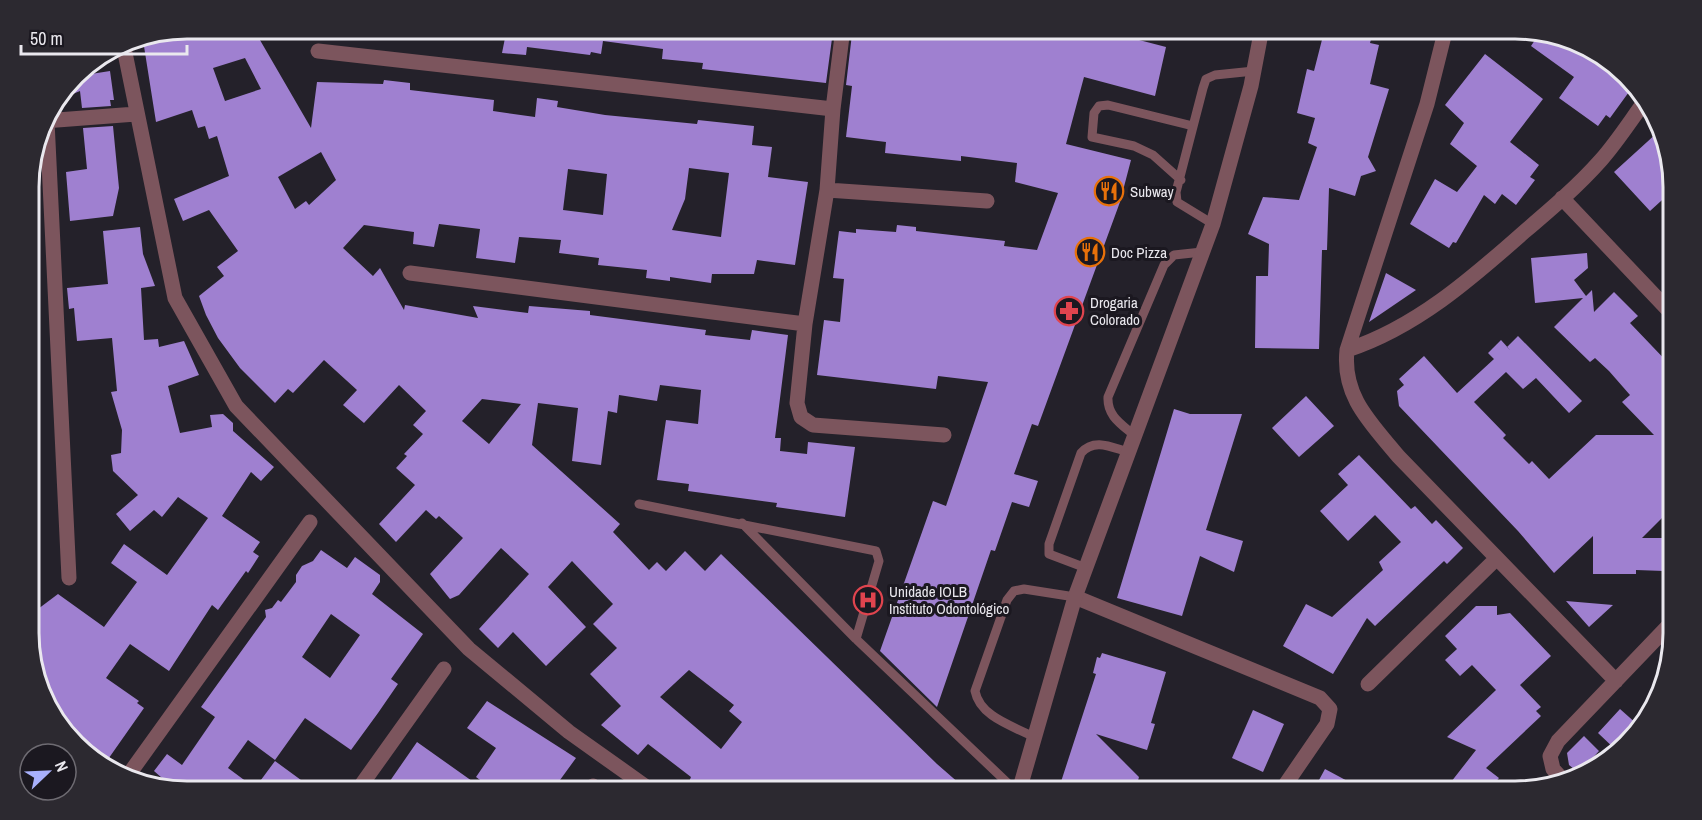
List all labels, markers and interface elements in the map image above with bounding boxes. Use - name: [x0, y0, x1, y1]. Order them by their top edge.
- scale bar: [21, 18, 188, 56]
- text: 50 m: [30, 26, 63, 51]
- restaurant icon: Subway: [1093, 175, 1125, 207]
- place label: Subway: [1130, 181, 1175, 202]
- restaurant icon: Doc Pizza: [1074, 236, 1106, 268]
- place label: Doc Pizza: [1111, 242, 1167, 263]
- place label: Drogaria Colorado: [1090, 292, 1140, 330]
- pharmacy icon: Drogaria Colorado: [1053, 295, 1085, 327]
- place label: Unidade IOLB Instituto Odontológico: [889, 581, 1010, 619]
- hospital icon: Unidade IOLB Instituto Odontológico: [852, 584, 884, 616]
- north arrow: [18, 742, 78, 802]
- text: N: [50, 757, 74, 775]

